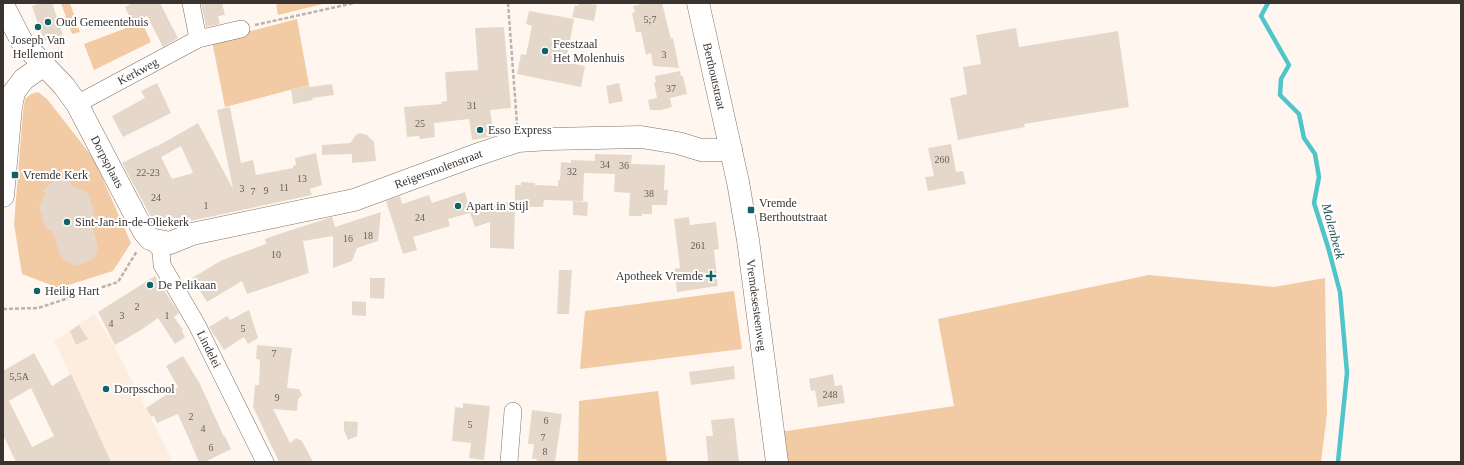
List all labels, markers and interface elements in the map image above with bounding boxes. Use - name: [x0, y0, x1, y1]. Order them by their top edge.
- house number: 5;7: [644, 14, 656, 25]
- place label: Oud Gemeentehuis: [56, 15, 149, 29]
- marker: Oud Gemeentehuis: [43, 17, 53, 27]
- marker: Joseph Van Hellemont: [33, 22, 43, 32]
- place label: Joseph Van Hellemont: [11, 33, 65, 61]
- place label: Feestzaal Het Molenhuis: [553, 37, 625, 65]
- street label: Berthoutstraat: [700, 41, 729, 112]
- marker: Feestzaal Het Molenhuis: [540, 46, 550, 56]
- house number: 3: [662, 49, 667, 60]
- street label: Kerkweg: [115, 55, 160, 88]
- house number: 37: [666, 83, 676, 94]
- house number: 31: [467, 100, 477, 111]
- house number: 25: [415, 118, 425, 129]
- place label: Esso Express: [488, 123, 552, 137]
- marker: Esso Express: [475, 125, 485, 135]
- street label: Dorpsplaats: [88, 133, 127, 191]
- street label: Reigersmolenstraat: [393, 146, 485, 191]
- house number: 260: [935, 154, 950, 165]
- house number: 34: [600, 159, 610, 170]
- house number: 36: [619, 160, 629, 171]
- house number: 32: [567, 166, 577, 177]
- house number: 22-23: [136, 167, 160, 178]
- place label: Vremde Kerk: [23, 168, 88, 182]
- marker: Vremde Kerk: [10, 170, 20, 180]
- house number: 13: [297, 173, 307, 184]
- house number: 11: [279, 182, 289, 193]
- house number: 3: [240, 183, 245, 194]
- house number: 9: [264, 185, 269, 196]
- house number: 7: [251, 186, 256, 197]
- house number: 38: [644, 188, 654, 199]
- house number: 24: [151, 192, 161, 203]
- place label: Vremde Berthoutstraat: [759, 196, 828, 224]
- place label: Apart in Stijl: [466, 199, 529, 213]
- house number: 1: [204, 200, 209, 211]
- marker: Apart in Stijl: [453, 201, 463, 211]
- water label: Molenbeek: [1319, 201, 1348, 261]
- marker: Vremde Berthoutstraat: [746, 205, 756, 215]
- house number: 24: [415, 212, 425, 223]
- place label: Sint-Jan-in-de-Oliekerk: [75, 215, 189, 229]
- marker: Sint-Jan-in-de-Oliekerk: [62, 217, 72, 227]
- house number: 18: [363, 230, 373, 241]
- house number: 16: [343, 233, 353, 244]
- house number: 261: [691, 240, 706, 251]
- house number: 10: [271, 249, 281, 260]
- street label: Vremdesesteenweg: [744, 258, 769, 352]
- place label: Apotheek Vremde: [616, 269, 703, 283]
- marker: Apotheek Vremde: [706, 271, 716, 281]
- place label: De Pelikaan: [158, 278, 216, 292]
- marker: De Pelikaan: [145, 280, 155, 290]
- place label: Heilig Hart: [45, 284, 100, 298]
- marker: Heilig Hart: [32, 286, 42, 296]
- house number: 2: [135, 301, 140, 312]
- house number: 3: [120, 310, 125, 321]
- house number: 1: [165, 310, 170, 321]
- house number: 4: [109, 318, 114, 329]
- house number: 5: [241, 323, 246, 334]
- street label: Lindelei: [194, 328, 224, 371]
- house number: 7: [272, 348, 277, 359]
- house number: 5,5A: [9, 371, 30, 382]
- place label: Dorpsschool: [114, 382, 175, 396]
- marker: Dorpsschool: [101, 384, 111, 394]
- house number: 248: [823, 389, 838, 400]
- house number: 9: [275, 392, 280, 403]
- house number: 2: [189, 411, 194, 422]
- house number: 6: [544, 415, 549, 426]
- house number: 5: [468, 419, 473, 430]
- house number: 4: [201, 423, 206, 434]
- house number: 7: [541, 432, 546, 443]
- house number: 6: [209, 442, 214, 453]
- house number: 8: [543, 446, 548, 457]

